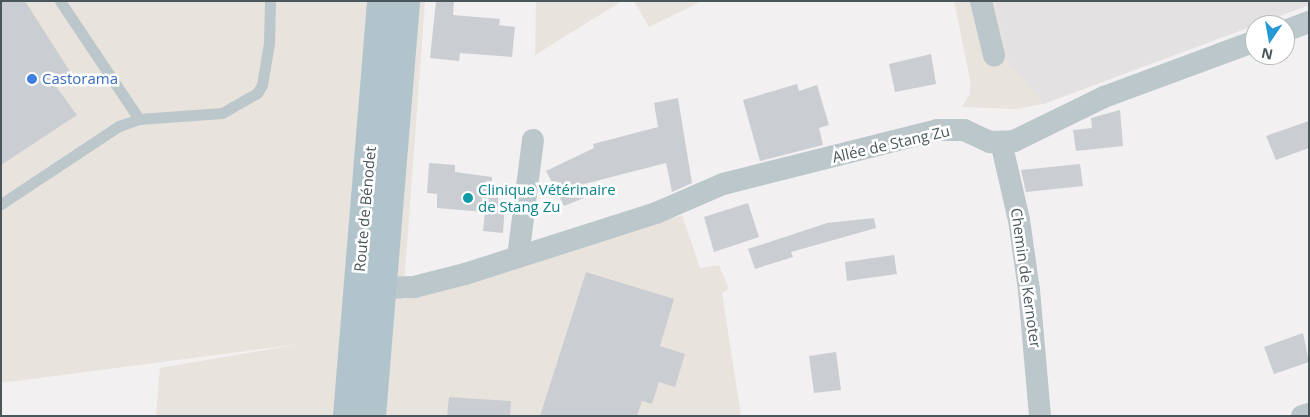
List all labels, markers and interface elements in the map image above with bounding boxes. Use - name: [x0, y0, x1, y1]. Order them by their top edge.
- north arrow: [1245, 15, 1295, 65]
- text: N: [1259, 44, 1275, 65]
- place label: Castorama: [42, 70, 118, 88]
- marker: Castorama: [26, 73, 38, 85]
- street label: Allée de Stang Zu: [830, 122, 952, 166]
- street label: Route de Bénodet: [351, 145, 379, 273]
- place label: Clinique Vétérinaire de Stang Zu: [478, 180, 616, 215]
- marker: Clinique Vétérinaire de Stang Zu: [462, 192, 474, 204]
- street label: Chemin de Kernoter: [1007, 207, 1045, 349]

